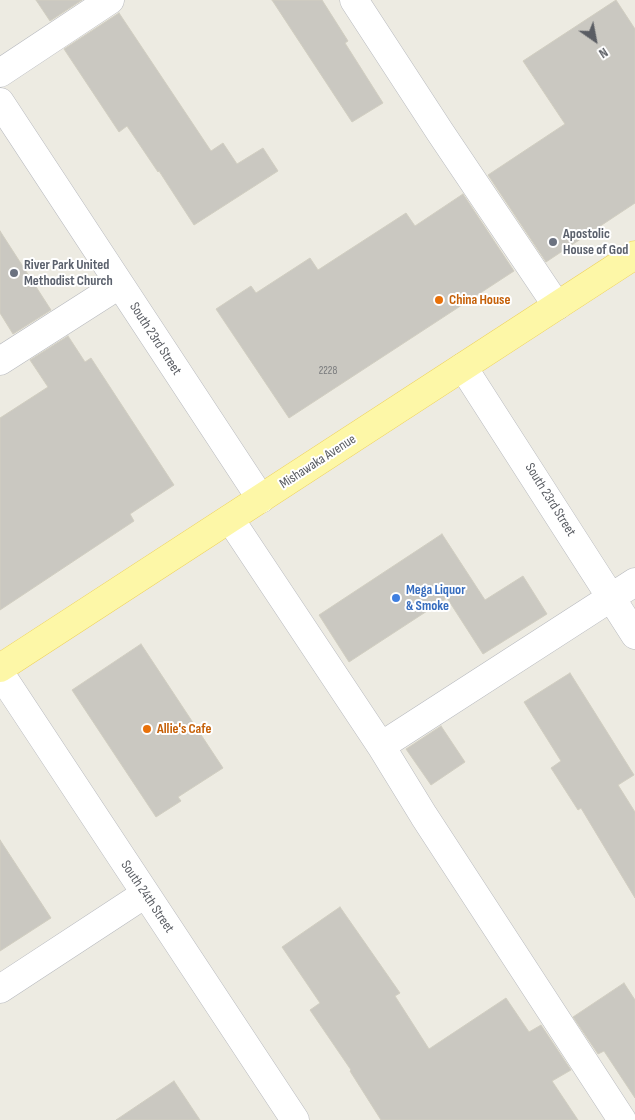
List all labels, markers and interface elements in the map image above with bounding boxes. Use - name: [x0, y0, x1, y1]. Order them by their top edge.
- north arrow: [570, 15, 620, 65]
- text: N: [596, 44, 611, 62]
- place label: Apostolic House of God: [563, 226, 628, 258]
- marker: Apostolic House of God: [547, 236, 559, 248]
- place label: River Park United Methodist Church: [24, 257, 113, 290]
- marker: River Park United Methodist Church: [8, 267, 20, 279]
- place label: China House: [449, 292, 510, 308]
- marker: China House: [433, 294, 445, 306]
- street label: South 23rd Street: [125, 300, 185, 378]
- house number: 2228: [319, 364, 337, 378]
- street label: Mishawaka Avenue: [277, 431, 359, 493]
- street label: South 23rd Street: [521, 460, 579, 540]
- place label: Mega Liquor & Smoke: [406, 582, 465, 614]
- marker: Mega Liquor & Smoke: [390, 592, 402, 604]
- place label: Allie's Cafe: [157, 721, 211, 737]
- marker: Allie's Cafe: [141, 723, 153, 735]
- street label: South 24th Street: [117, 858, 177, 936]

